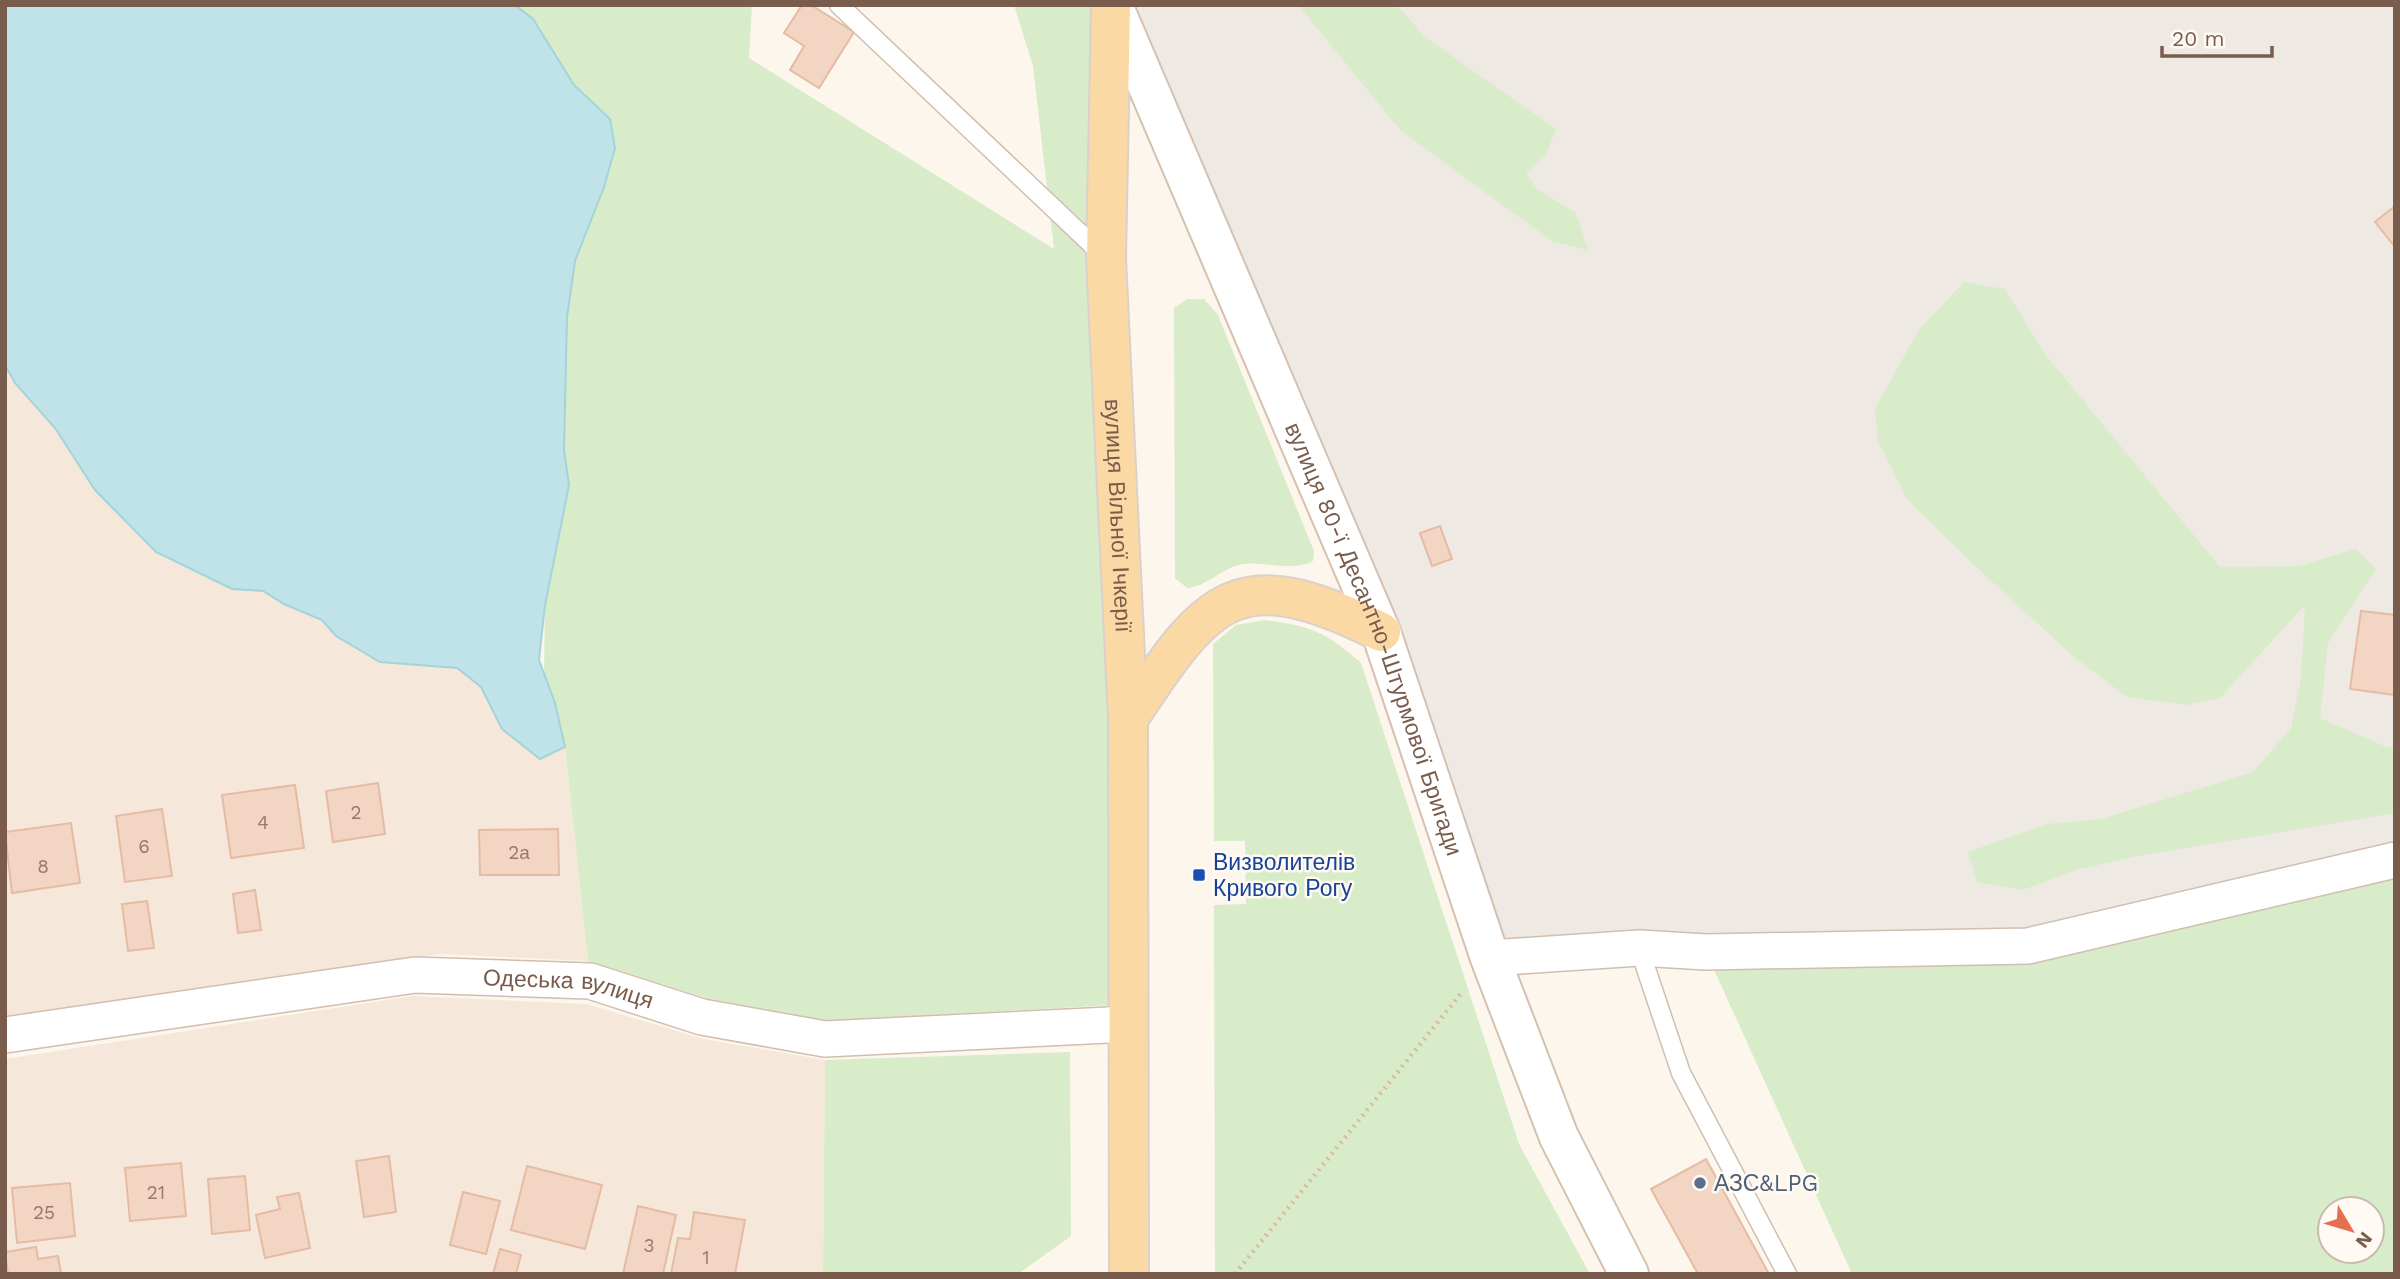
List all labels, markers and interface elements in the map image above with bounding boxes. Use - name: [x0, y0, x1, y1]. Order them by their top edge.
- scale bar: [2162, 14, 2272, 58]
- text: 20 m: [2172, 26, 2224, 51]
- street label: вулиця Вільної Ічкерії: [1099, 398, 1137, 634]
- street label: вулиця 80-ї Десантно-Штурмової Бригади: [1279, 419, 1468, 859]
- house number: 2: [350, 801, 362, 824]
- house number: 4: [257, 811, 269, 834]
- house number: 6: [138, 835, 150, 858]
- house number: 2а: [508, 841, 530, 864]
- place label: Визволителів Кривого Рогу: [1213, 849, 1355, 902]
- house number: 8: [37, 855, 49, 878]
- marker: Визволителів Кривого Рогу: [1191, 867, 1207, 883]
- street label: Одеська вулиця: [483, 964, 657, 1015]
- place label: АЗС&LPG: [1714, 1170, 1818, 1197]
- marker: АЗС&LPG: [1692, 1175, 1708, 1191]
- house number: 21: [147, 1181, 165, 1204]
- north arrow: [2316, 1195, 2386, 1265]
- house number: 25: [33, 1201, 55, 1224]
- text: N: [2351, 1228, 2377, 1253]
- house number: 3: [643, 1234, 655, 1257]
- house number: 1: [702, 1246, 710, 1269]

